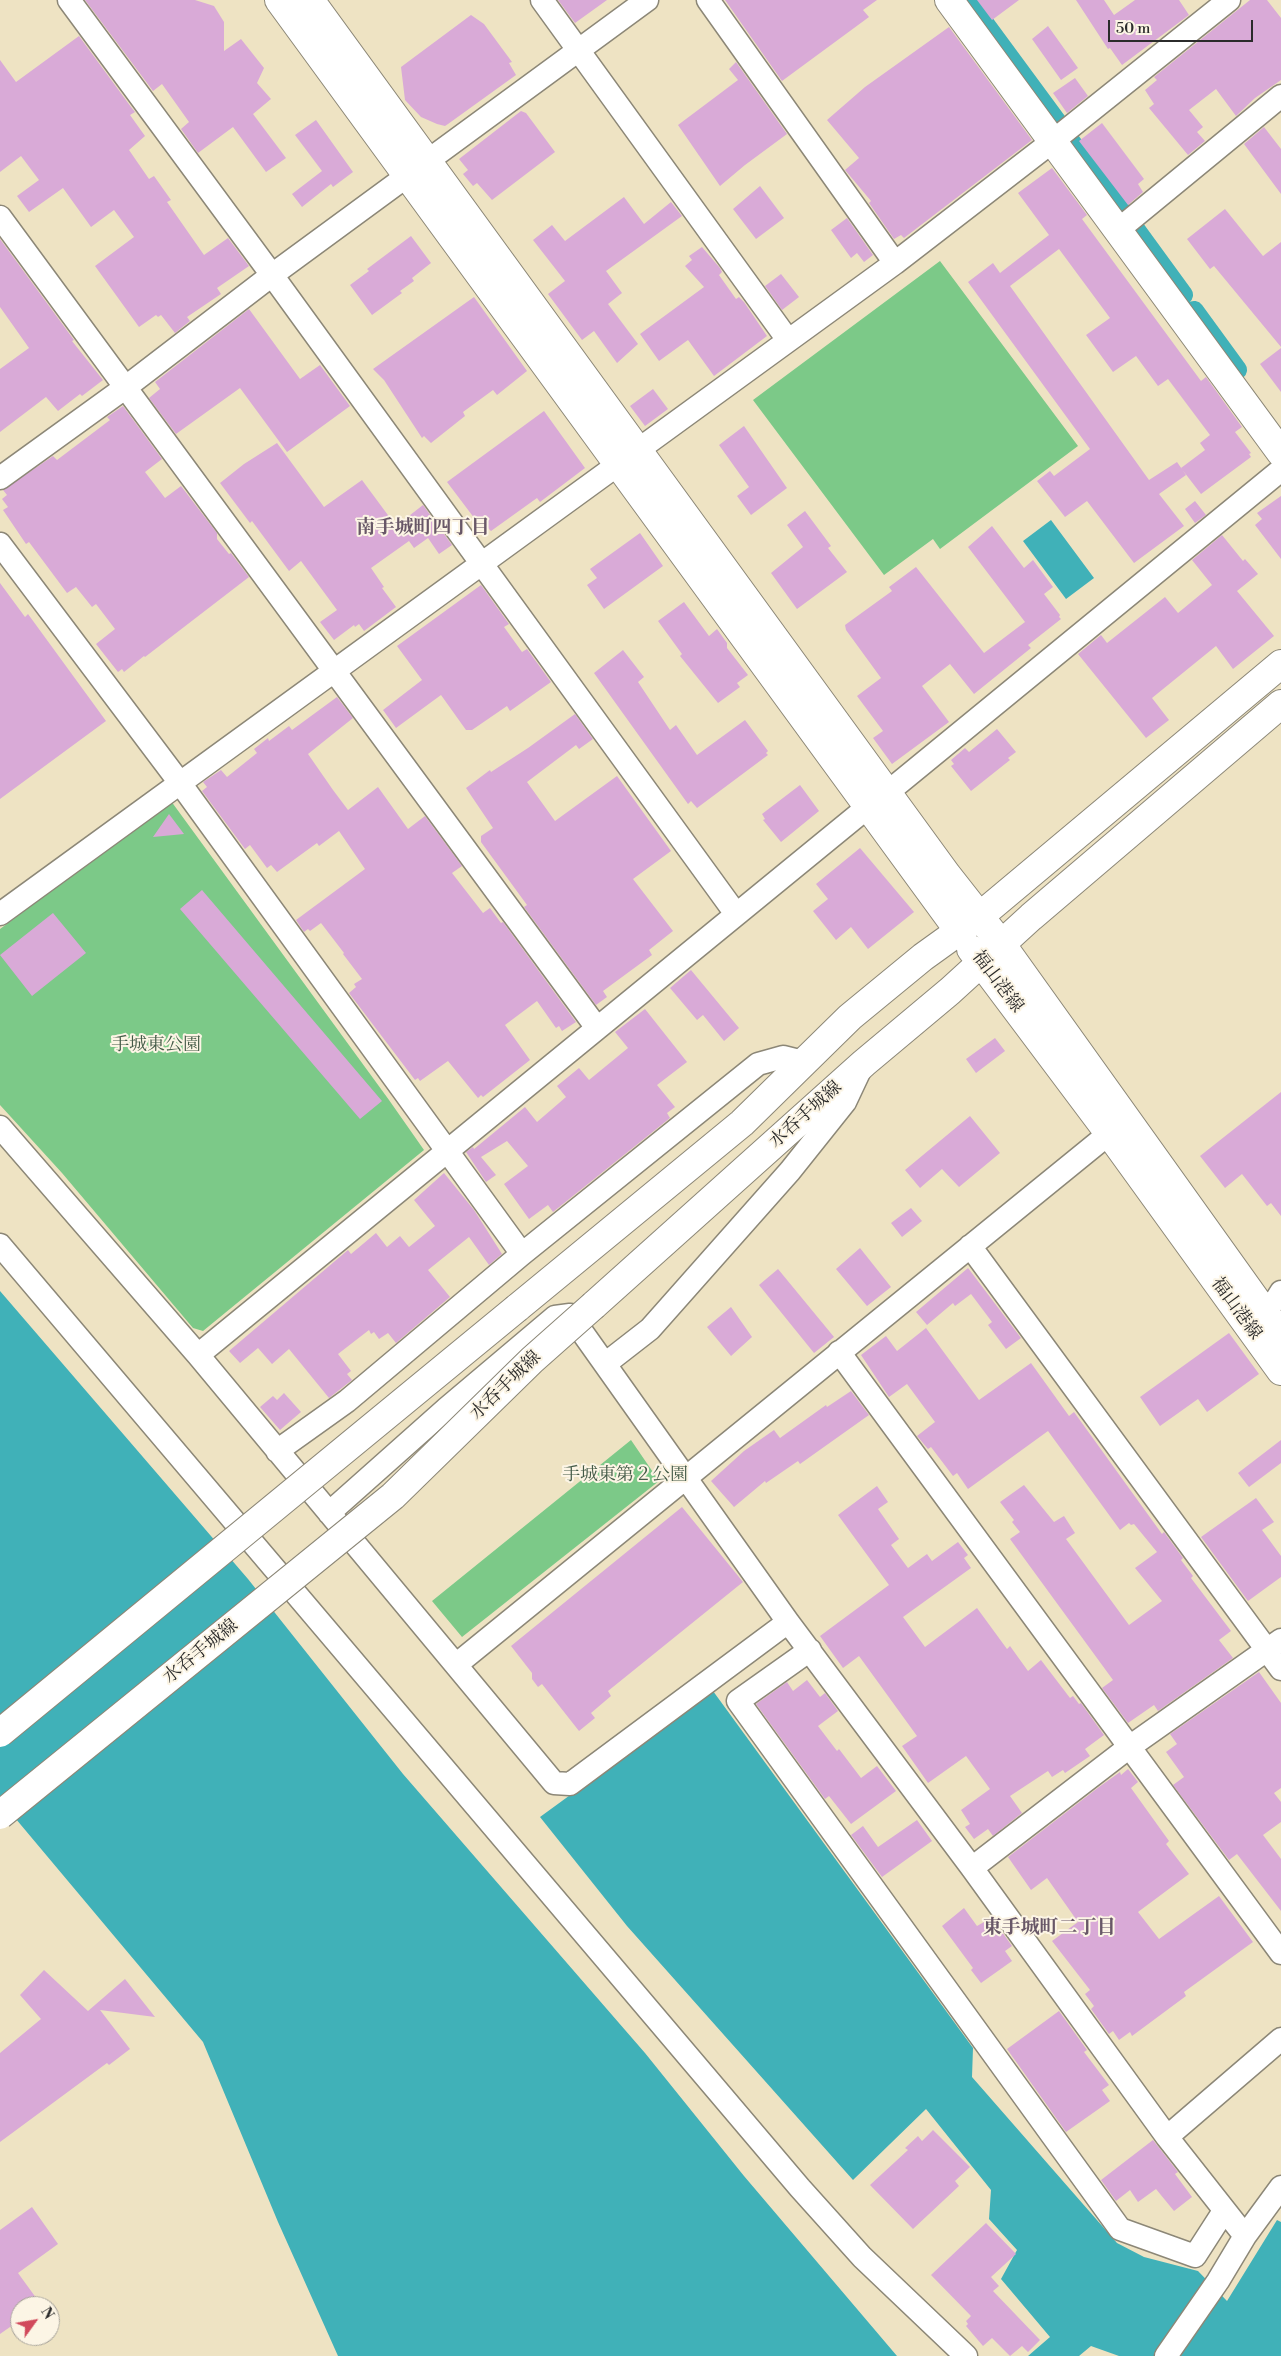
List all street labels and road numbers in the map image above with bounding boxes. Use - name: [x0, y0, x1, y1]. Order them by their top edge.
- street label: 福山港線: [967, 947, 1027, 1017]
- street label: 水呑手城線: [765, 1077, 847, 1153]
- street label: 福山港線: [1206, 1274, 1266, 1344]
- street label: 水呑手城線: [466, 1347, 546, 1425]
- street label: 水呑手城線: [159, 1615, 243, 1689]

